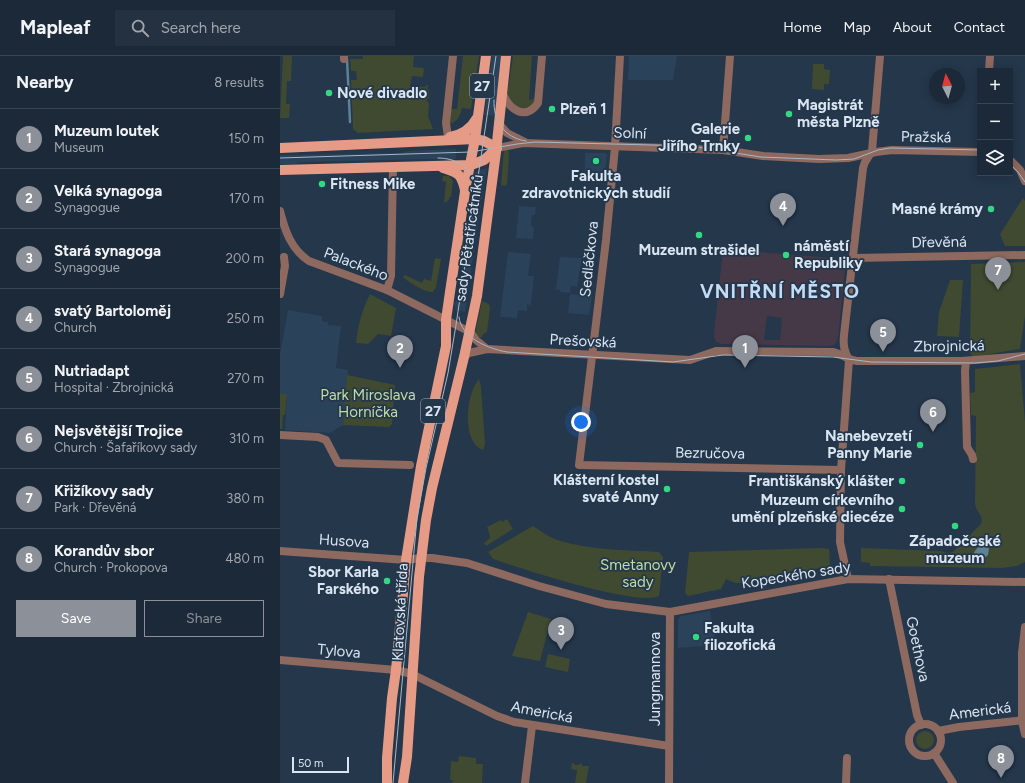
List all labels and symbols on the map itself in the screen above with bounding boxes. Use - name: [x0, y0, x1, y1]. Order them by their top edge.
- north arrow: [929, 68, 965, 104]
- road number: 27: [470, 74, 494, 98]
- place label: Nové divadlo: [337, 84, 428, 102]
- marker: Nové divadlo: [324, 88, 334, 98]
- place label: Magistrát města Plzně: [797, 96, 880, 131]
- place label: Plzeň 1: [560, 100, 607, 118]
- marker: Plzeň 1: [547, 104, 557, 114]
- marker: Magistrát města Plzně: [784, 109, 794, 119]
- place label: Galerie Jiřího Trnky: [658, 120, 741, 155]
- street label: Solní: [613, 123, 648, 143]
- street label: Pražská: [901, 128, 951, 146]
- marker: Galerie Jiřího Trnky: [743, 133, 753, 143]
- marker: Fakulta zdravotnických studií: [591, 156, 601, 166]
- place label: Fakulta zdravotnických studií: [522, 167, 671, 202]
- street label: sady Pětatřicátníků: [451, 173, 487, 303]
- place label: Fitness Mike: [330, 175, 416, 193]
- marker: Fitness Mike: [317, 179, 327, 189]
- pin: 4: [770, 193, 796, 226]
- place label: Masné krámy: [892, 200, 983, 218]
- marker: Masné krámy: [986, 204, 996, 214]
- street label: Sedláčkova: [576, 220, 602, 298]
- marker: Muzeum strašidel: [694, 230, 704, 240]
- street label: Dřevěná: [911, 233, 967, 251]
- place label: náměstí Republiky: [794, 237, 863, 272]
- place label: Muzeum strašidel: [639, 241, 759, 259]
- street label: Palackého: [321, 243, 391, 285]
- marker: náměstí Republiky: [781, 250, 791, 260]
- pin: 7: [985, 257, 1011, 290]
- district label: VNITŘNÍ MĚSTO: [700, 280, 860, 303]
- pin: 5: [870, 319, 896, 352]
- street label: Prešovská: [549, 330, 617, 352]
- pin: 2: [387, 335, 413, 368]
- pin: 1: [732, 335, 758, 368]
- street label: Zbrojnická: [913, 336, 985, 356]
- park label: Park Miroslava Horníčka: [320, 386, 416, 421]
- road number: 27: [421, 399, 445, 423]
- pin: 6: [920, 399, 946, 432]
- your location: [571, 412, 591, 432]
- place label: Nanebevzetí Panny Marie: [825, 427, 913, 462]
- marker: Nanebevzetí Panny Marie: [915, 440, 925, 450]
- street label: Bezručova: [675, 443, 745, 463]
- place label: Klášterní kostel svaté Anny: [553, 471, 659, 506]
- place label: Františkánský klášter: [748, 472, 894, 490]
- marker: Františkánský klášter: [897, 476, 907, 486]
- marker: Klášterní kostel svaté Anny: [662, 484, 672, 494]
- place label: Muzeum církevního umění plzeňské diecéze: [732, 491, 895, 526]
- marker: Muzeum církevního umění plzeňské diecéze: [897, 504, 907, 514]
- marker: Západočeské muzeum: [950, 521, 960, 531]
- street label: Husova: [318, 530, 370, 552]
- place label: Západočeské muzeum: [909, 532, 1001, 567]
- park label: Smetanovy sady: [600, 556, 676, 591]
- street label: Kopeckého sady: [740, 557, 852, 593]
- place label: Sbor Karla Farského: [308, 563, 379, 598]
- street label: Klatovská třída: [388, 563, 412, 661]
- marker: Sbor Karla Farského: [382, 576, 392, 586]
- street label: Goethova: [902, 615, 934, 683]
- pin: 3: [548, 617, 574, 650]
- place label: Fakulta filozofická: [704, 619, 776, 654]
- street label: Jungmannova: [646, 632, 664, 726]
- marker: Fakulta filozofická: [691, 632, 701, 642]
- street label: Tylova: [317, 640, 361, 662]
- street label: Americká: [510, 697, 574, 727]
- street label: Americká: [948, 698, 1012, 724]
- pin: 8: [988, 745, 1014, 778]
- scale bar: [292, 755, 349, 774]

